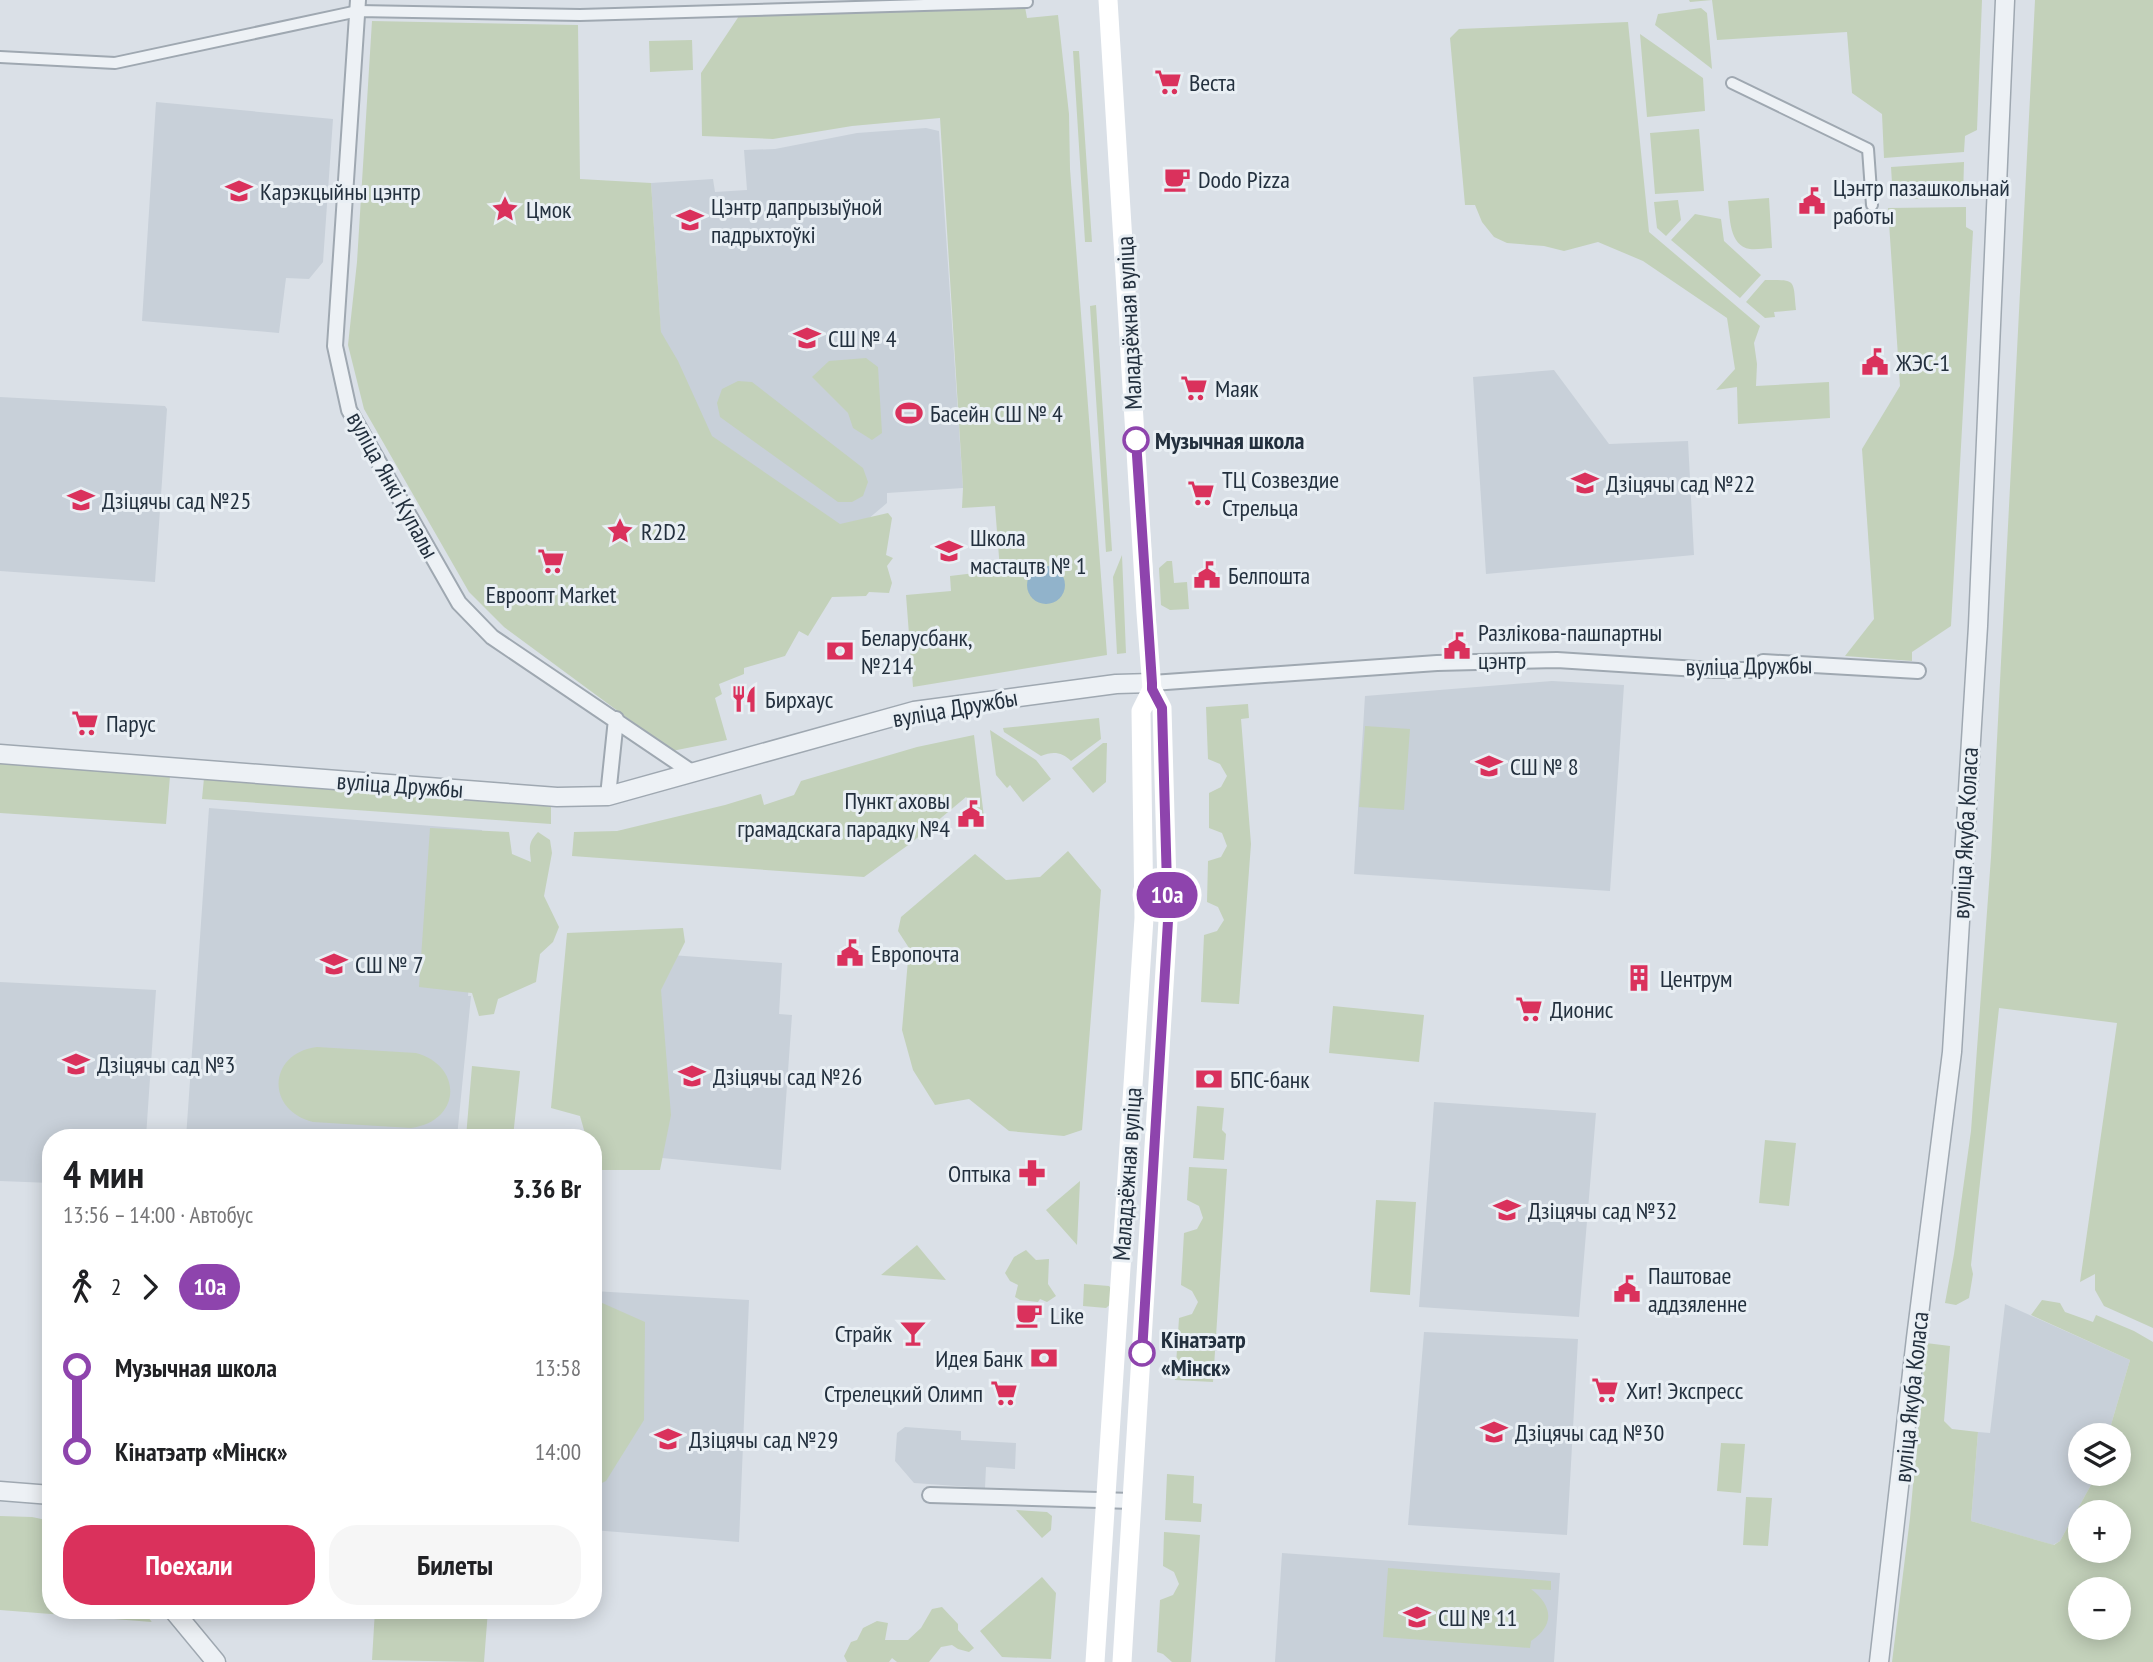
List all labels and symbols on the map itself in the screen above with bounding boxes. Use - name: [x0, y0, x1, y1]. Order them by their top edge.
- supermarket icon: Веста: [1153, 67, 1183, 97]
- place label: Веста: [1189, 67, 1236, 98]
- cafe icon: Dodo Pizza: [1162, 164, 1192, 194]
- place label: Dodo Pizza: [1198, 164, 1290, 195]
- place label: Цэнтр пазашкольнай работы: [1833, 172, 2010, 231]
- school or university icon: Карэкцыйны цэнтр: [224, 176, 254, 206]
- place label: Карэкцыйны цэнтр: [260, 176, 421, 207]
- public building icon: Цэнтр пазашкольнай работы: [1797, 186, 1827, 216]
- place label: Цэнтр дапрызыўной падрыхтоўкі: [711, 191, 882, 250]
- place icon: Цмок: [490, 194, 520, 224]
- place label: Цмок: [526, 194, 572, 225]
- school or university icon: Цэнтр дапрызыўной падрыхтоўкі: [675, 205, 705, 235]
- street label: Маладзёжная вуліца: [1109, 235, 1149, 411]
- school or university icon: СШ № 4: [792, 323, 822, 353]
- place label: СШ № 4: [828, 323, 897, 354]
- public building icon: ЖЭС-1: [1860, 347, 1890, 377]
- place label: ЖЭС-1: [1895, 347, 1950, 378]
- supermarket icon: Маяк: [1179, 373, 1209, 403]
- place label: Маяк: [1215, 373, 1259, 404]
- sports icon: Басейн СШ № 4: [894, 398, 924, 428]
- place label: Басейн СШ № 4: [930, 398, 1063, 429]
- street label: вуліца Янкі Купалы: [340, 406, 446, 564]
- place label: Музычная школа: [1155, 425, 1305, 456]
- marker: Музычная школа: [1123, 427, 1149, 453]
- place label: ТЦ Созвездие Стрельца: [1222, 464, 1339, 523]
- school or university icon: Дзіцячы сад №22: [1570, 468, 1600, 498]
- place label: Дзіцячы сад №22: [1606, 468, 1755, 499]
- supermarket icon: ТЦ Созвездие Стрельца: [1186, 478, 1216, 508]
- school or university icon: Дзіцячы сад №25: [66, 485, 96, 515]
- place label: Дзіцячы сад №25: [102, 485, 251, 516]
- place icon: R2D2: [605, 516, 635, 546]
- place label: R2D2: [641, 516, 687, 547]
- place label: Школа мастацтв № 1: [970, 522, 1086, 581]
- school or university icon: Школа мастацтв № 1: [934, 536, 964, 566]
- supermarket icon: Евроопт Market: [536, 546, 566, 576]
- public building icon: Белпошта: [1192, 560, 1222, 590]
- place label: Белпошта: [1228, 560, 1310, 591]
- place label: Евроопт Market: [486, 579, 617, 610]
- place label: Разлікова-пашпартны цэнтр: [1478, 617, 1662, 676]
- place label: Беларусбанк, №214: [861, 622, 972, 681]
- public building icon: Разлікова-пашпартны цэнтр: [1442, 631, 1472, 661]
- bank icon: Беларусбанк, №214: [825, 636, 855, 666]
- street label: вуліца Дружбы: [1685, 649, 1813, 683]
- street label: вуліца Дружбы: [890, 682, 1020, 734]
- restaurant icon: Бирхаус: [729, 684, 759, 714]
- place label: Бирхаус: [765, 684, 834, 715]
- supermarket icon: Парус: [70, 708, 100, 738]
- place label: Парус: [106, 708, 156, 739]
- street label: вуліца Якуба Коласа: [1945, 746, 1985, 920]
- school or university icon: СШ № 8: [1474, 751, 1504, 781]
- place label: СШ № 8: [1510, 751, 1579, 782]
- street label: вуліца Дружбы: [336, 765, 464, 805]
- place label: Пункт аховы грамадскага парадку №4: [737, 785, 950, 844]
- public building icon: Пункт аховы грамадскага парадку №4: [956, 799, 986, 829]
- line badge: 10а: [1127, 872, 1207, 918]
- public building icon: Европочта: [835, 938, 865, 968]
- place label: Европочта: [871, 938, 959, 969]
- school or university icon: СШ № 7: [319, 949, 349, 979]
- place label: СШ № 7: [355, 949, 424, 980]
- building icon: Центрум: [1624, 963, 1654, 993]
- place label: Центрум: [1660, 963, 1733, 994]
- supermarket icon: Дионис: [1514, 994, 1544, 1024]
- place label: Дионис: [1550, 994, 1614, 1025]
- school or university icon: Дзіцячы сад №3: [61, 1049, 91, 1079]
- place label: Дзіцячы сад №3: [97, 1049, 235, 1080]
- school or university icon: Дзіцячы сад №26: [677, 1061, 707, 1091]
- place label: Дзіцячы сад №26: [713, 1061, 862, 1092]
- bank icon: БПС-банк: [1194, 1064, 1224, 1094]
- place label: БПС-банк: [1230, 1064, 1310, 1095]
- street label: Маладзёжная вуліца: [1105, 1086, 1149, 1262]
- place label: Оптыка: [948, 1158, 1011, 1189]
- pharmacy icon: Оптыка: [1017, 1158, 1047, 1188]
- school or university icon: Дзіцячы сад №32: [1492, 1195, 1522, 1225]
- place label: Дзіцячы сад №32: [1528, 1195, 1677, 1226]
- place label: Паштовае аддзяленне: [1648, 1260, 1747, 1319]
- public building icon: Паштовае аддзяленне: [1612, 1274, 1642, 1304]
- cafe icon: Like: [1014, 1300, 1044, 1330]
- place label: Like: [1050, 1300, 1084, 1331]
- street label: вуліца Якуба Коласа: [1887, 1310, 1935, 1484]
- place label: Страйк: [835, 1318, 893, 1349]
- bar icon: Страйк: [898, 1318, 928, 1348]
- place label: Кінатэатр «Мінск»: [1161, 1324, 1246, 1383]
- marker: Кінатэатр «Мінск»: [1129, 1340, 1155, 1366]
- place label: Идея Банк: [935, 1343, 1024, 1374]
- bank icon: Идея Банк: [1029, 1343, 1059, 1373]
- supermarket icon: Хит! Экспресс: [1590, 1375, 1620, 1405]
- place label: Хит! Экспресс: [1626, 1375, 1744, 1406]
- place label: Стрелецкий Олимп: [824, 1378, 983, 1409]
- supermarket icon: Стрелецкий Олимп: [989, 1378, 1019, 1408]
- school or university icon: Дзіцячы сад №30: [1479, 1417, 1509, 1447]
- place label: Дзіцячы сад №30: [1515, 1417, 1664, 1448]
- school or university icon: Дзіцячы сад №29: [653, 1424, 683, 1454]
- place label: Дзіцячы сад №29: [689, 1424, 838, 1455]
- school or university icon: СШ № 11: [1402, 1602, 1432, 1632]
- place label: СШ № 11: [1438, 1602, 1517, 1633]

